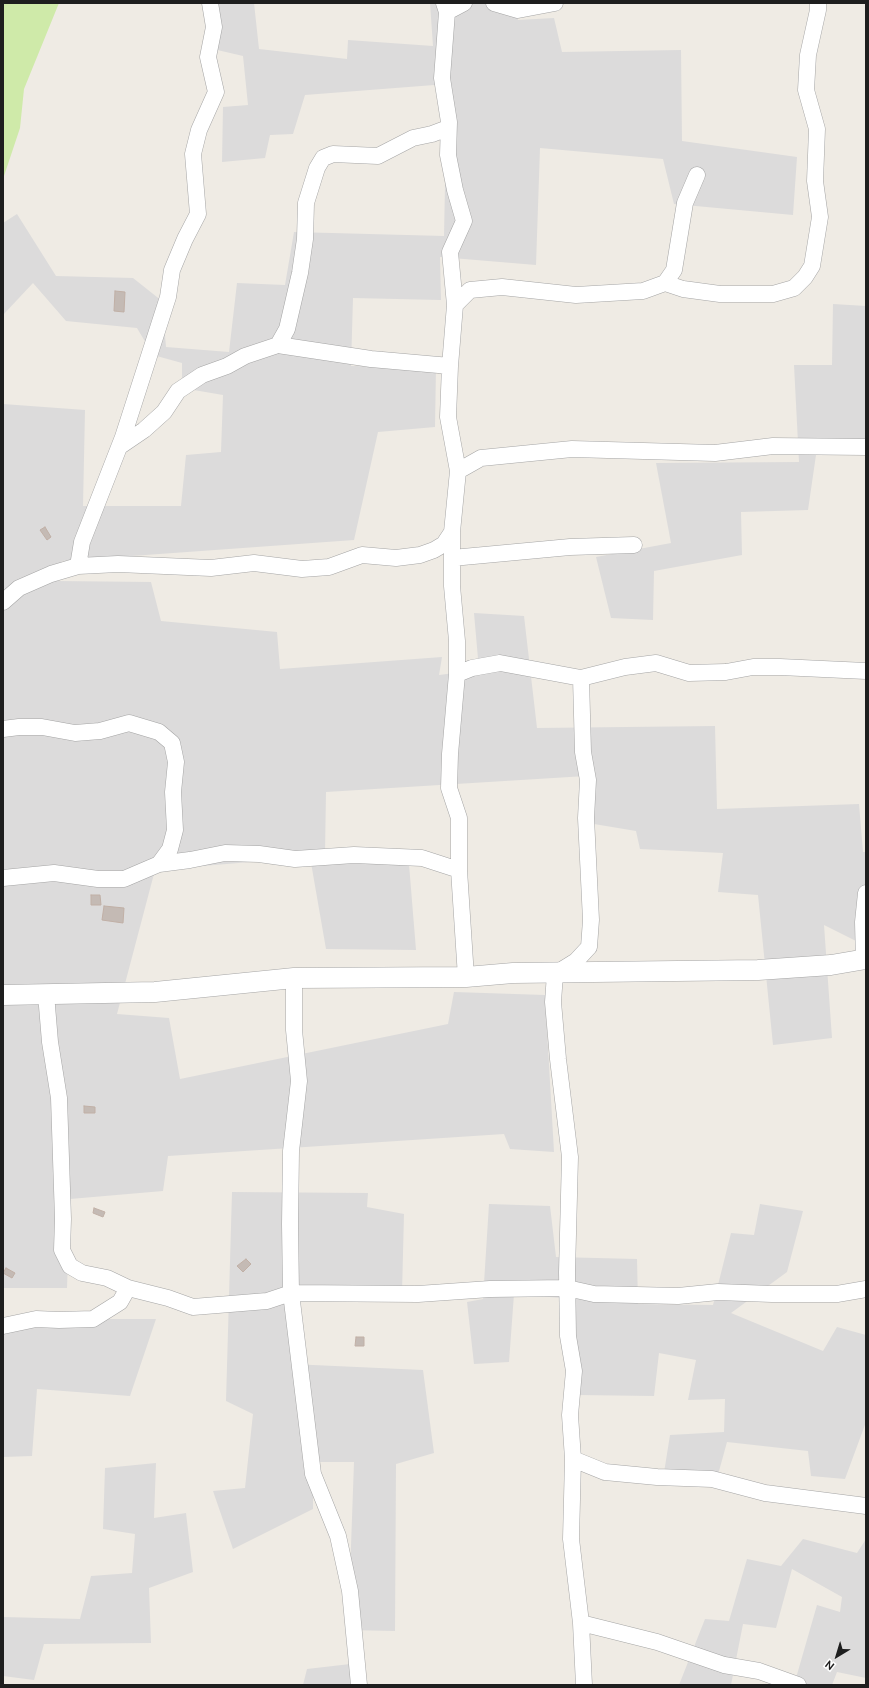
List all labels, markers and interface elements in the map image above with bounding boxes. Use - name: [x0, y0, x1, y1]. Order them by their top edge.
- north arrow: [817, 1636, 857, 1676]
- text: N: [823, 1658, 837, 1673]

